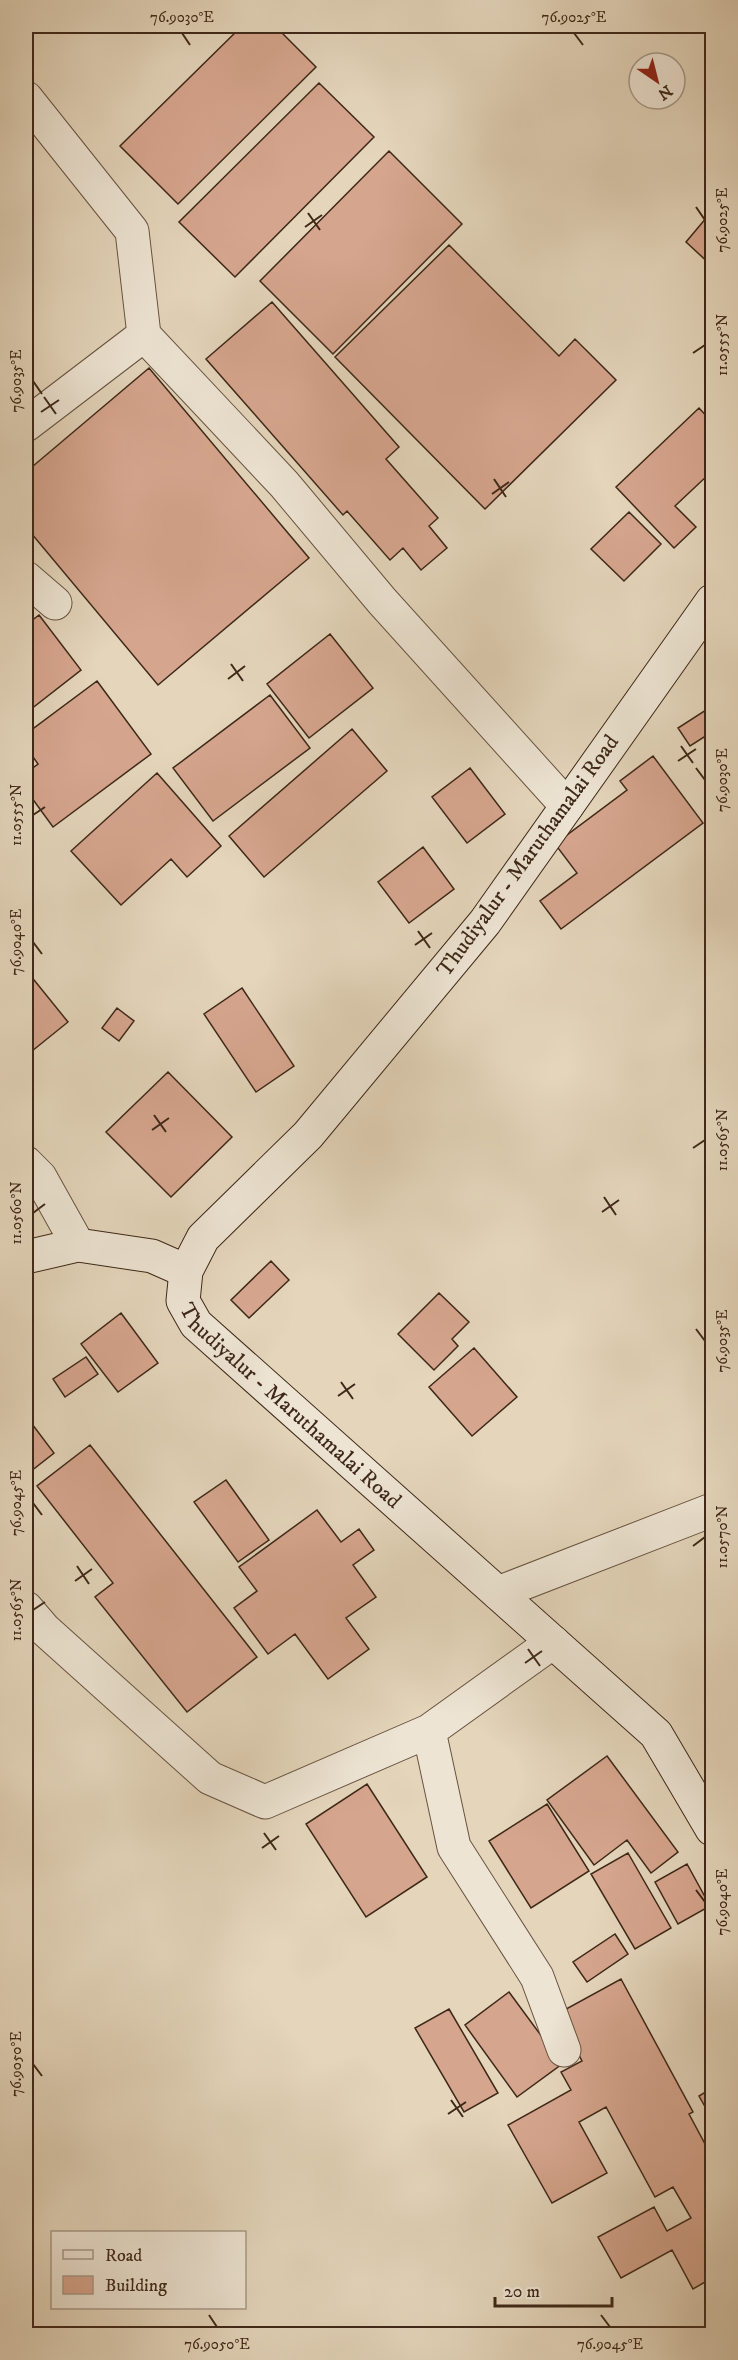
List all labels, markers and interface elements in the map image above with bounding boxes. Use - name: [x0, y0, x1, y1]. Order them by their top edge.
- text: 76.9030°E: [150, 8, 214, 27]
- text: 76.9025°E: [542, 8, 607, 27]
- north arrow: [627, 51, 687, 111]
- text: N: [654, 81, 676, 104]
- text: 76.9025°E: [713, 187, 732, 252]
- text: 11.0555°N: [713, 314, 732, 376]
- text: 76.9035°E: [7, 349, 26, 413]
- street label: Thudiyalur - Maruthamalai Road: [431, 730, 625, 982]
- text: 76.9030°E: [713, 748, 732, 812]
- text: 11.0555°N: [7, 784, 26, 846]
- text: 76.9040°E: [7, 908, 26, 975]
- text: 11.0565°N: [713, 1109, 732, 1171]
- text: 11.0560°N: [7, 1181, 26, 1245]
- street label: Thudiyalur - Maruthamalai Road: [173, 1298, 407, 1514]
- text: 76.9035°E: [713, 1309, 732, 1373]
- text: 76.9045°E: [7, 1470, 26, 1536]
- text: 11.0570°N: [713, 1505, 732, 1569]
- text: 11.0565°N: [7, 1579, 26, 1641]
- text: 76.9040°E: [713, 1868, 732, 1935]
- text: 76.9050°E: [7, 2031, 26, 2097]
- legend: [51, 2231, 246, 2309]
- text: Road: [105, 2245, 142, 2267]
- scale bar: [495, 2270, 612, 2308]
- text: Building: [105, 2275, 167, 2297]
- text: 20 m: [504, 2281, 540, 2303]
- text: 76.9050°E: [184, 2335, 250, 2354]
- text: 76.9045°E: [577, 2335, 643, 2354]

